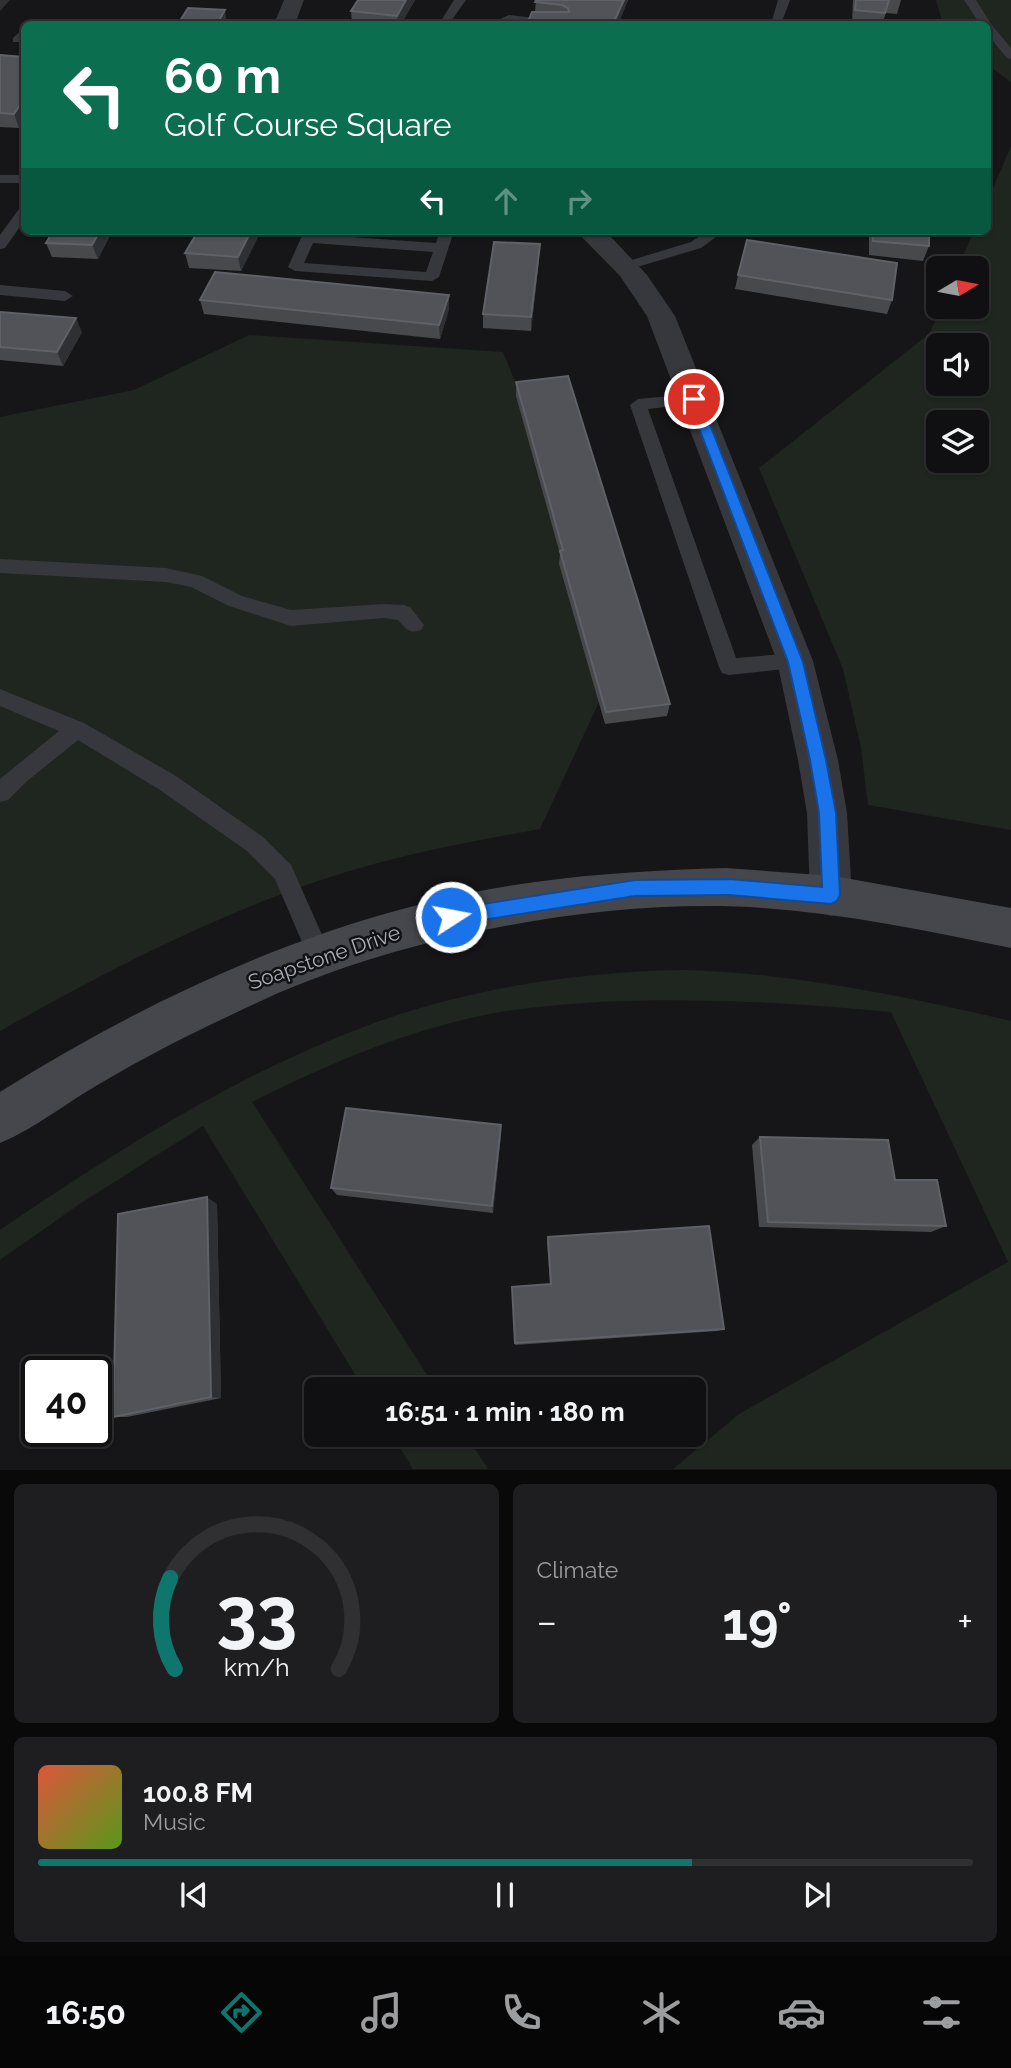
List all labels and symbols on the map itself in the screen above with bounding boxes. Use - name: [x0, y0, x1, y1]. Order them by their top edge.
- north arrow: [926, 256, 989, 318]
- pin: [664, 369, 724, 429]
- position arrow: [414, 880, 488, 954]
- street label: Soapstone Drive: [245, 919, 403, 995]
- speed limit sign: 40: [21, 1356, 112, 1447]

